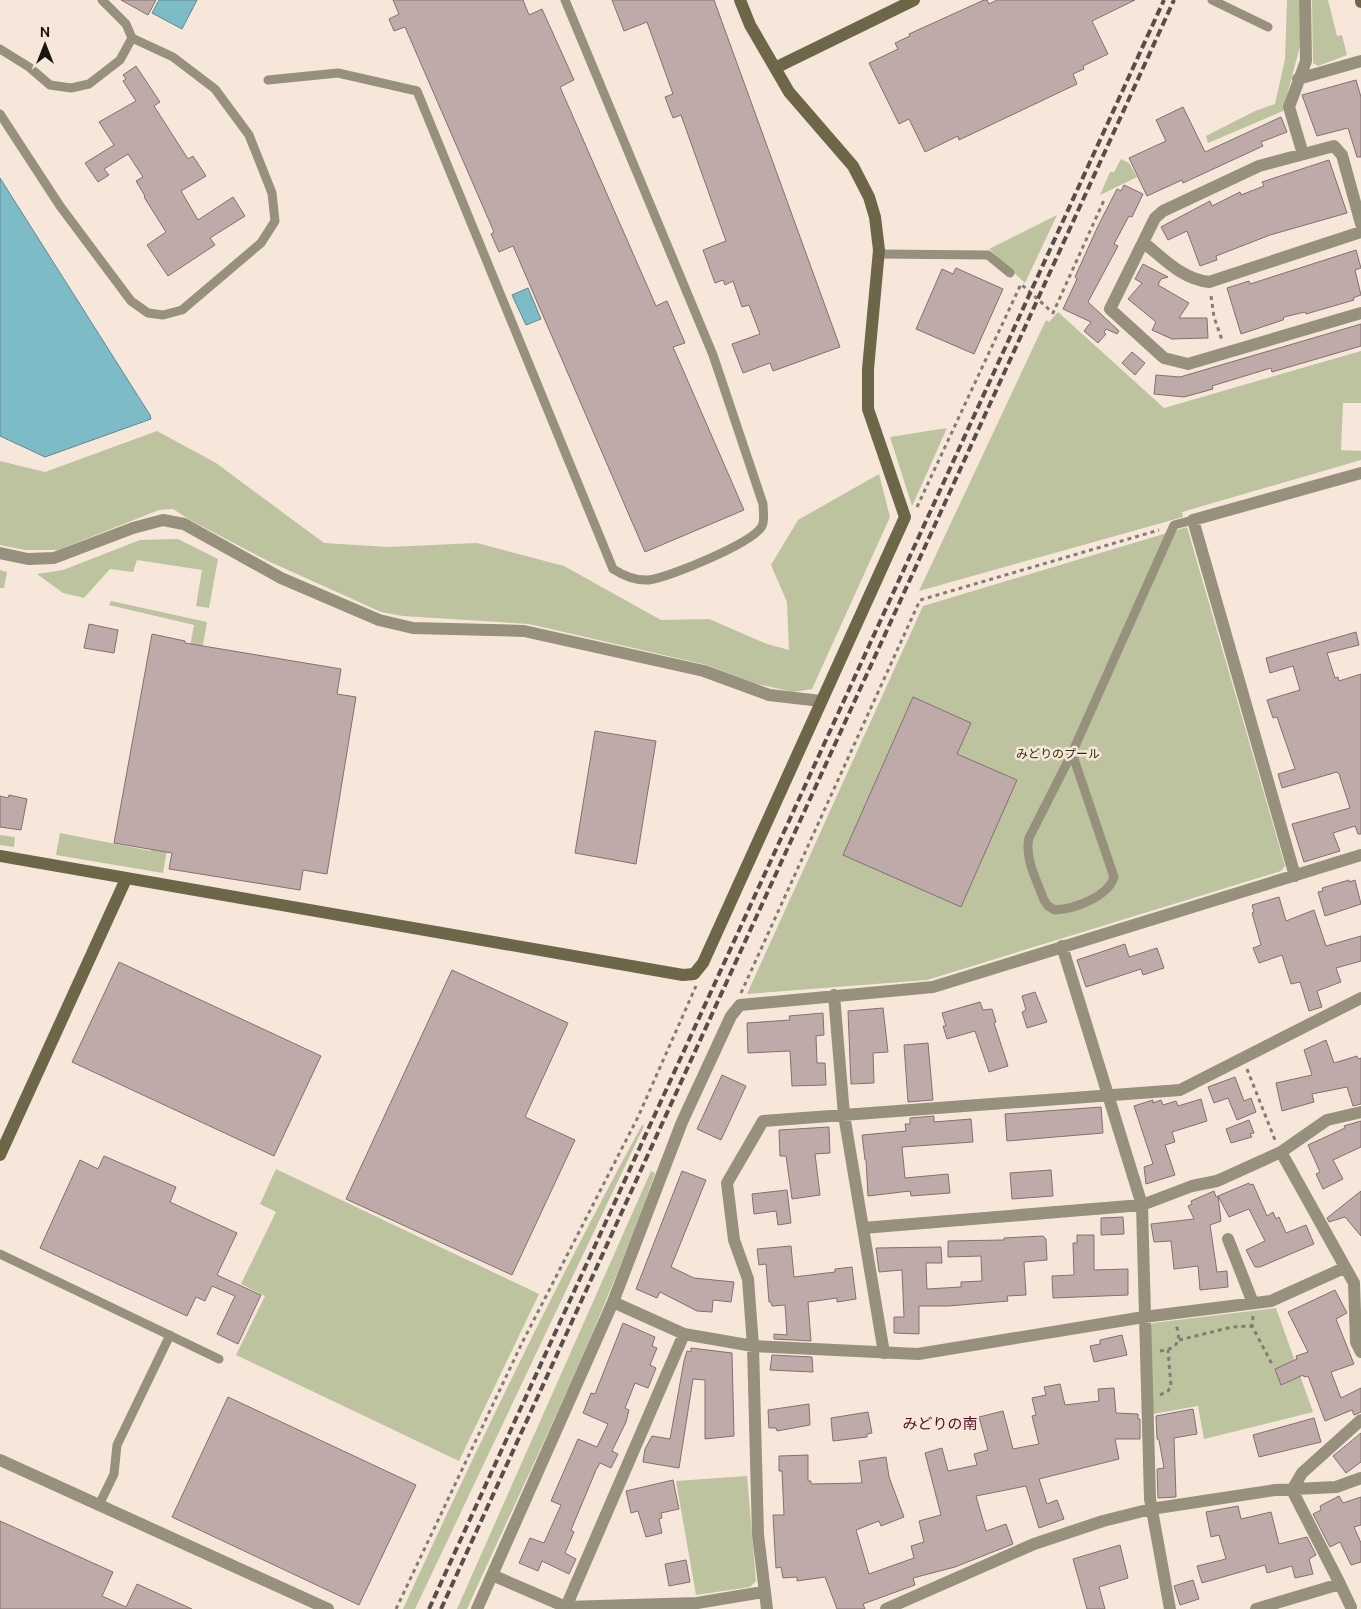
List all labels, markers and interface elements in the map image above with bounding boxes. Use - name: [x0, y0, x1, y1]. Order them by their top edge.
- north arrow: [20, 20, 70, 70]
- text: N: [40, 24, 50, 40]
- park label: みどりのプール: [1016, 747, 1100, 760]
- district label: みどりの南: [902, 1415, 978, 1432]

